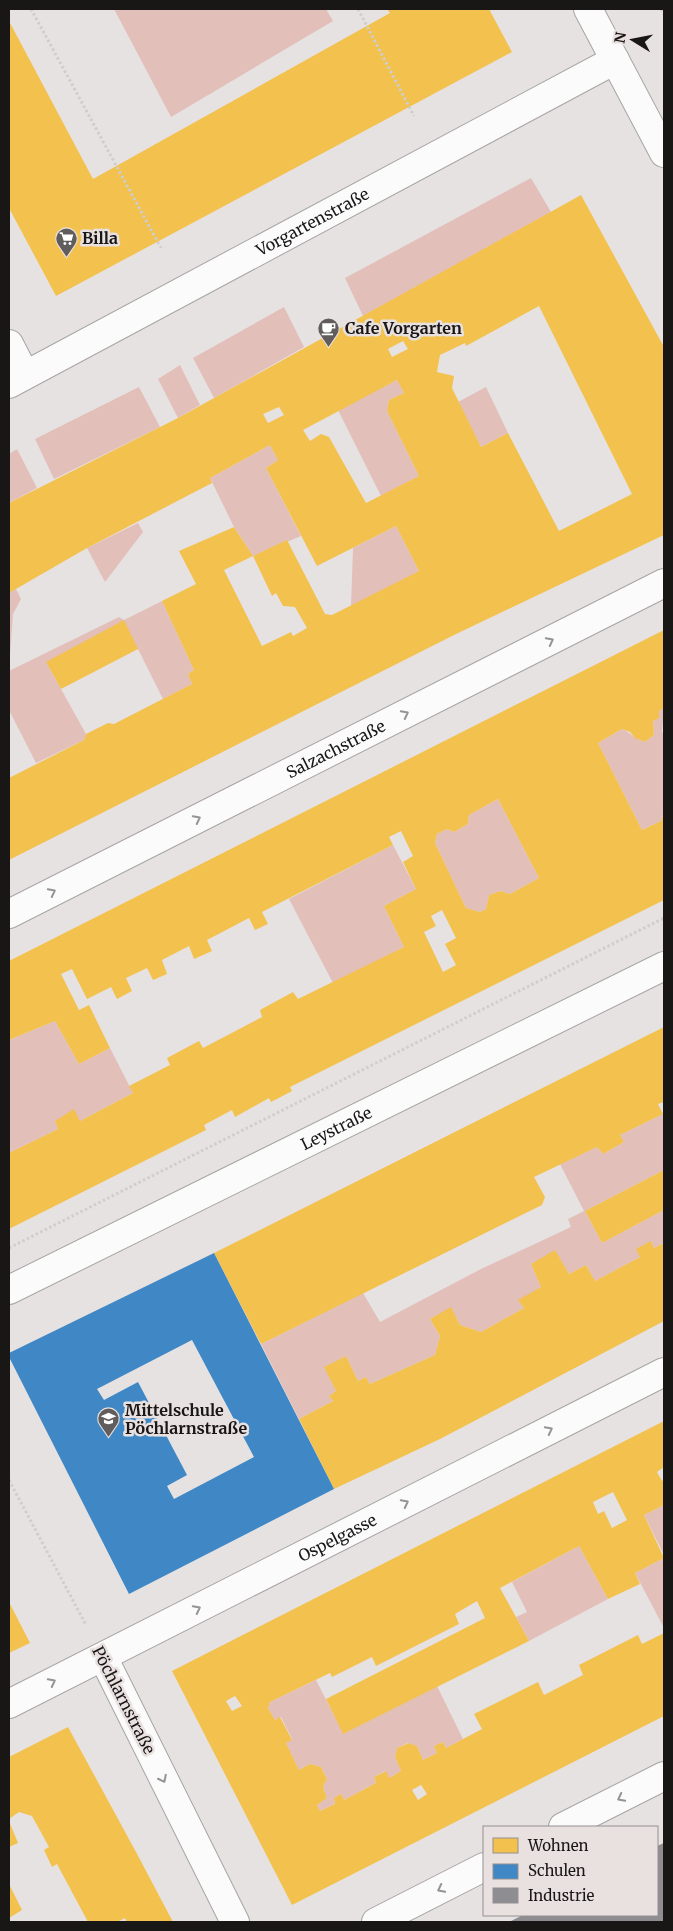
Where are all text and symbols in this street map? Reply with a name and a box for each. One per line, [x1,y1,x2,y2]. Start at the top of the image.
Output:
north arrow [608,15,658,65]
text: N [610,31,630,45]
street label: Vorgartenstraße [252,184,372,261]
supermarket icon: Billa [54,226,78,257]
place label: Billa [82,228,118,248]
cafe icon: Cafe Vorgarten [317,316,341,347]
place label: Cafe Vorgarten [345,318,462,338]
one-way arrow [545,637,554,647]
one-way arrow [400,710,409,720]
street label: Salzachstraße [283,716,389,782]
one-way arrow [192,815,201,825]
one-way arrow [47,888,56,898]
street label: Leystraße [297,1102,375,1154]
place label: Mittelschule Pöchlarnstraße [125,1400,247,1438]
school or university icon: Mittelschule Pöchlarnstraße [97,1407,121,1438]
one-way arrow [544,1426,553,1436]
one-way arrow [399,1500,408,1510]
street label: Ospelgasse [295,1509,380,1566]
one-way arrow [192,1605,201,1615]
street label: Pöchlarnstraße [88,1643,160,1757]
one-way arrow [47,1678,56,1688]
one-way arrow [157,1774,168,1783]
one-way arrow [617,1792,626,1802]
legend [483,1826,658,1916]
text: Wohnen [527,1836,588,1855]
text: Schulen [528,1861,586,1880]
one-way arrow [437,1883,446,1893]
text: Industrie [528,1886,595,1905]

